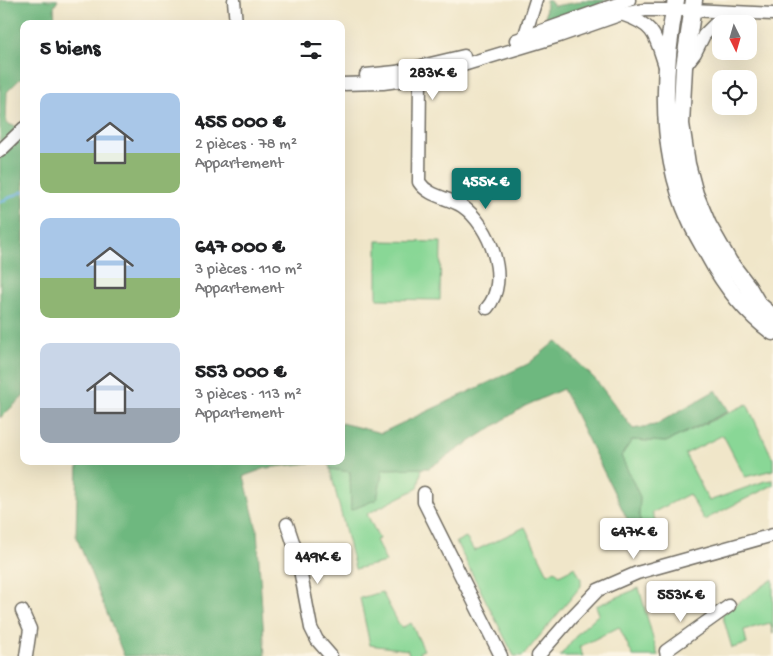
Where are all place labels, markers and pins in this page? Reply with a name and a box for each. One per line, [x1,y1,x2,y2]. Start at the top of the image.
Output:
pin: 283K € [392,58,474,101]
pin: 455K € [445,168,527,210]
pin: 647K € [593,518,675,560]
pin: 449K € [277,542,359,585]
pin: 553K € [640,580,722,623]

